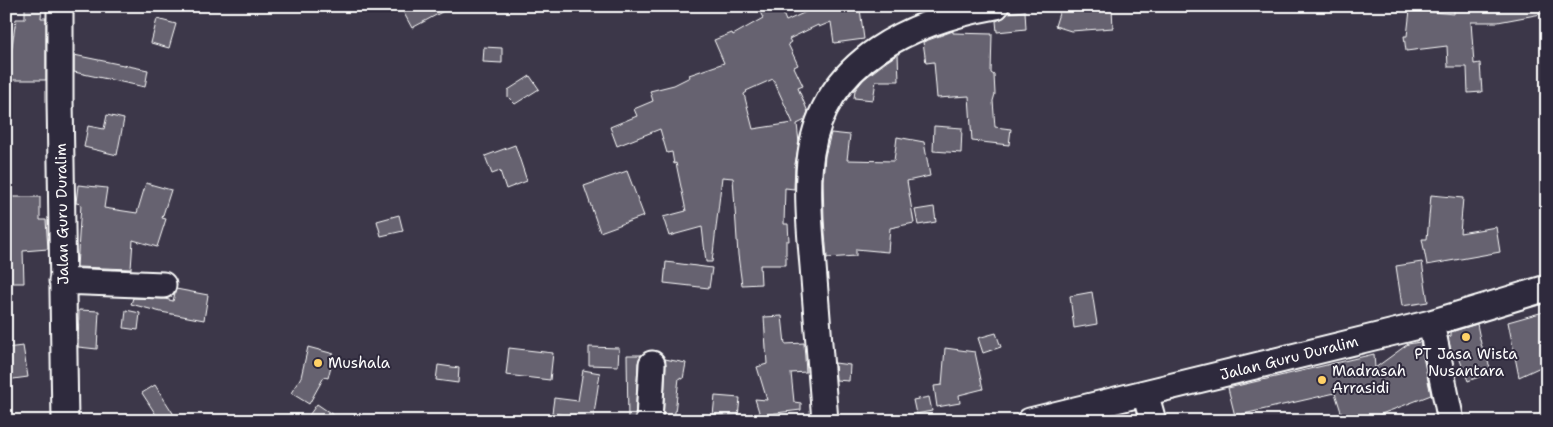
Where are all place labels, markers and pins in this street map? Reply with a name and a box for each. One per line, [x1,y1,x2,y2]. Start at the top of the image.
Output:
marker: PT Jasa Wista Nusantara [1460,331,1472,343]
place label: PT Jasa Wista Nusantara [1414,344,1518,381]
place label: Mushala [328,353,391,373]
marker: Mushala [312,357,324,369]
place label: Madrasah Arrasidi [1332,361,1406,398]
marker: Madrasah Arrasidi [1316,374,1328,386]

